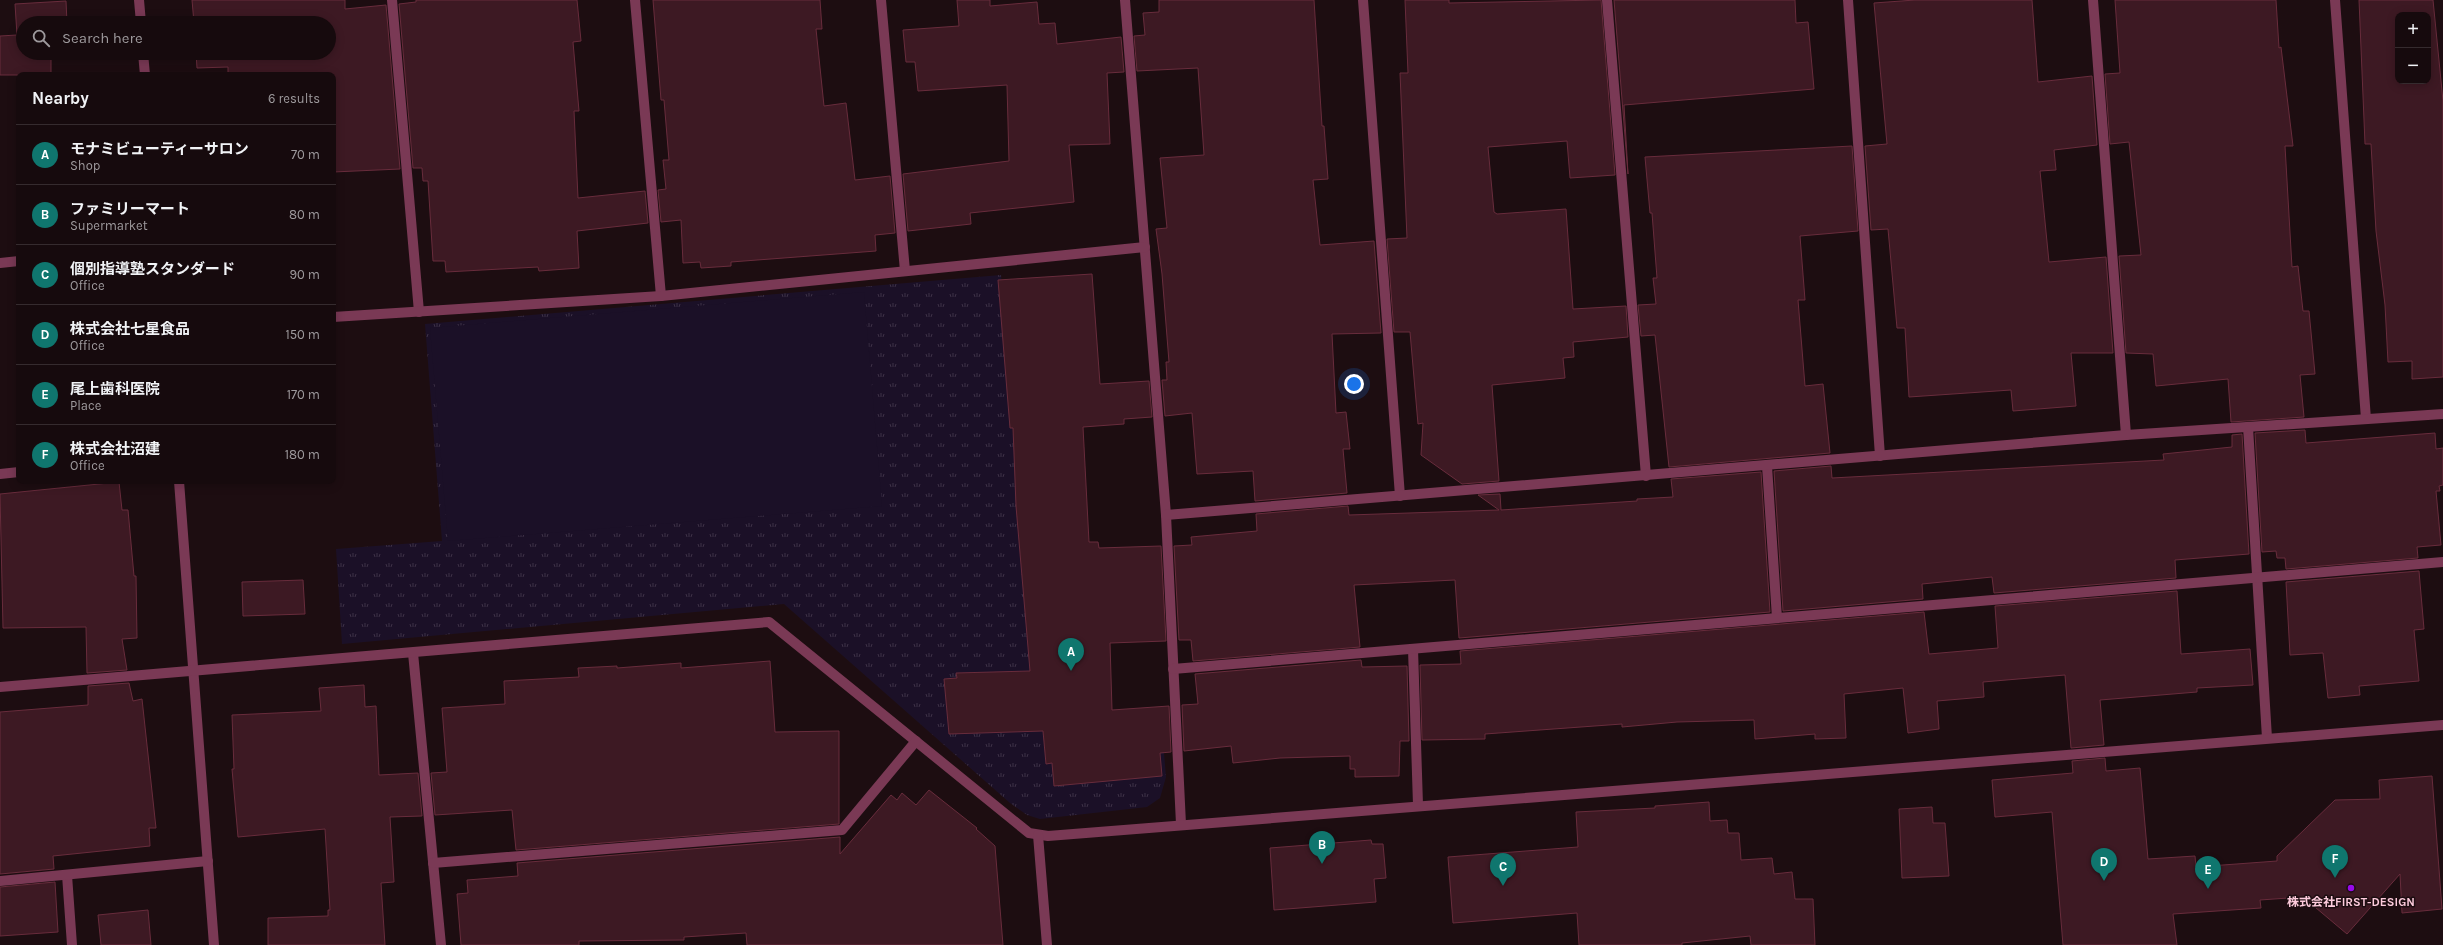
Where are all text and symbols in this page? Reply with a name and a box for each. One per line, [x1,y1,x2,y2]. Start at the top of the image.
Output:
map controls [2395,12,2431,84]
button: + [2395,12,2431,48]
search box [16,16,336,60]
icon: search [30,27,52,49]
text: Search here [62,29,143,47]
button: − [2395,48,2431,84]
text: Nearby [32,88,89,108]
text: 6 results [268,91,320,106]
text: モナミビューティーサロン [70,140,249,158]
text: A [41,147,49,162]
text: 70 m [291,147,320,162]
text: Shop [70,158,100,173]
text: ファミリーマート [70,200,190,218]
text: B [41,207,49,222]
text: 80 m [289,207,320,222]
text: Supermarket [70,218,148,233]
text: 個別指導塾スタンダード [70,260,235,278]
text: C [41,267,49,282]
text: 90 m [289,267,320,282]
text: Office [70,278,105,293]
text: 株式会社七星食品 [70,320,190,338]
text: D [41,327,49,342]
text: 150 m [285,327,320,342]
text: Office [70,338,105,353]
your location [1344,374,1364,394]
text: 尾上歯科医院 [70,380,160,398]
text: E [41,387,49,402]
text: 170 m [287,387,320,402]
text: Place [70,398,101,413]
text: 株式会社沼建 [70,440,160,458]
text: F [41,447,49,462]
text: 180 m [285,447,320,462]
text: Office [70,458,105,473]
pin: A [1058,638,1084,671]
pin: B [1309,831,1335,864]
pin: F [2322,845,2348,878]
pin: D [2091,848,2117,881]
pin: C [1490,853,1516,886]
pin: E [2195,856,2221,889]
marker: 株式会社FIRST-DESIGN [2346,883,2356,893]
place label: 株式会社FIRST-DESIGN [2287,895,2415,909]

